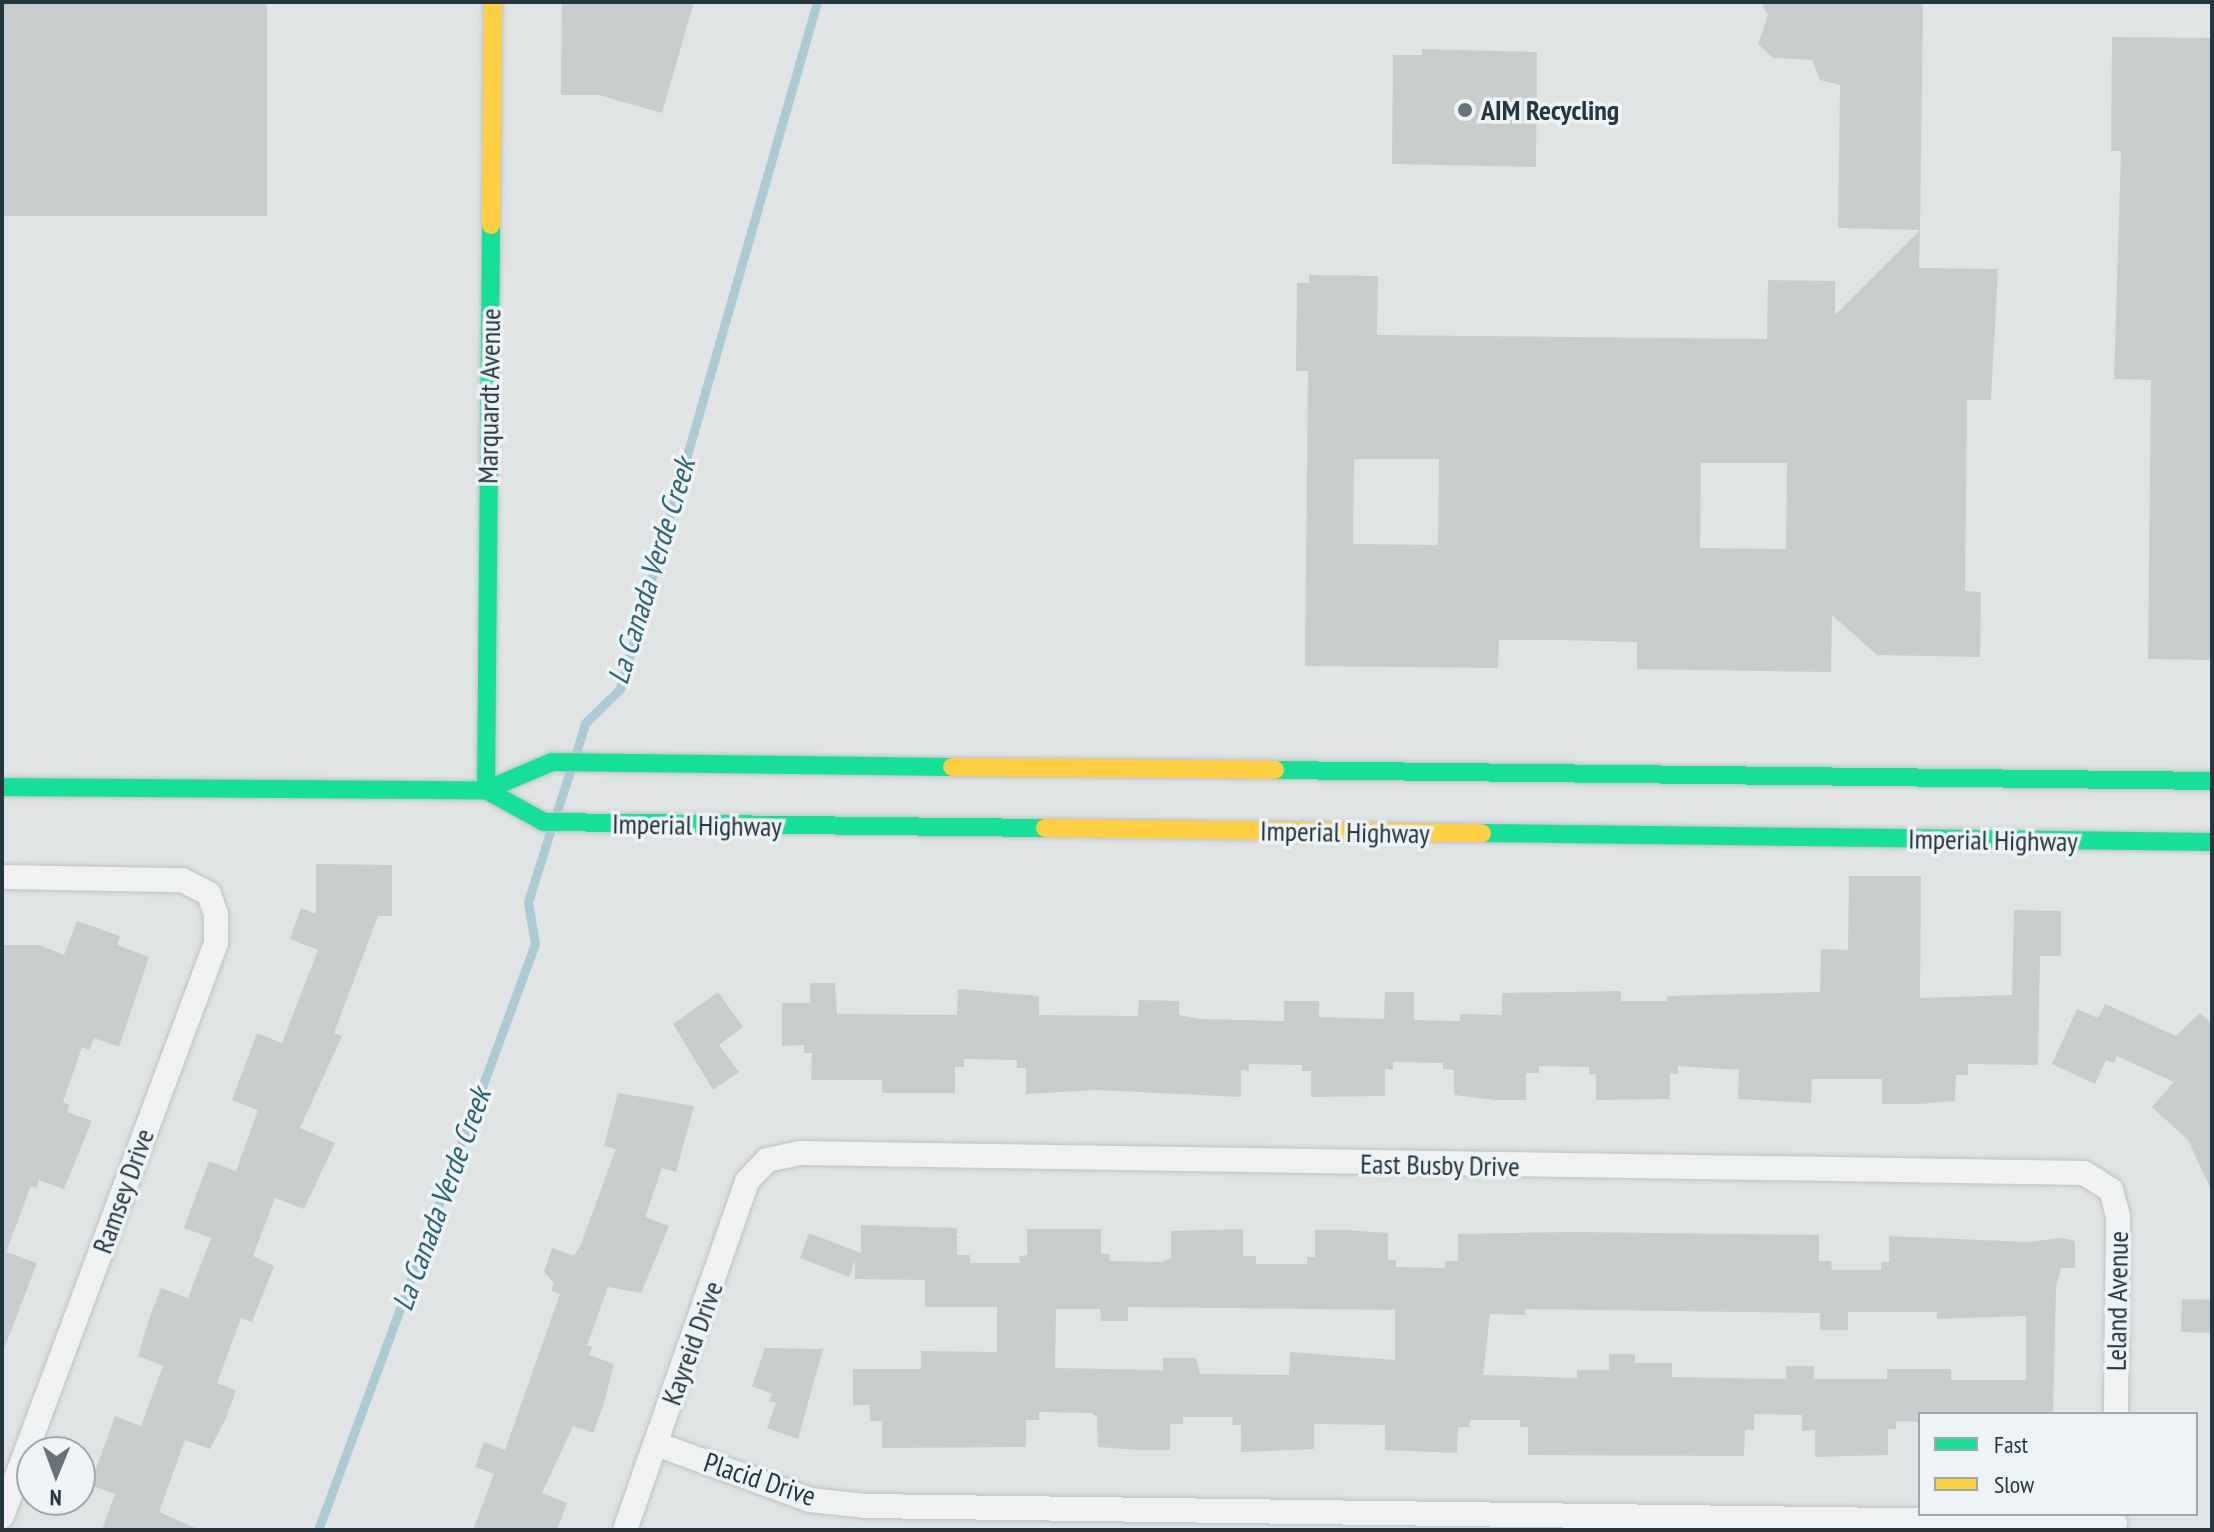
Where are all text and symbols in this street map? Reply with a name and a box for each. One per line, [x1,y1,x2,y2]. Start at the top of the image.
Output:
place label: AIM Recycling [1481,93,1619,127]
marker: AIM Recycling [1456,101,1474,119]
street label: Marquardt Avenue [471,308,507,484]
water label: La Canada Verde Creek [599,453,703,689]
street label: Imperial Highway [612,807,782,843]
street label: Imperial Highway [1260,814,1430,850]
street label: Imperial Highway [1908,822,2078,858]
water label: La Canada Verde Creek [384,1083,498,1315]
street label: Ramsey Drive [85,1124,161,1258]
street label: East Busby Drive [1360,1147,1520,1183]
street label: Leland Avenue [2099,1230,2135,1372]
street label: Kayreid Drive [654,1277,730,1409]
legend [1918,1412,2198,1516]
text: Fast [1994,1429,2028,1460]
north arrow [16,1436,96,1516]
street label: Placid Drive [700,1445,820,1513]
text: Slow [1994,1469,2034,1500]
text: N [49,1484,62,1512]

